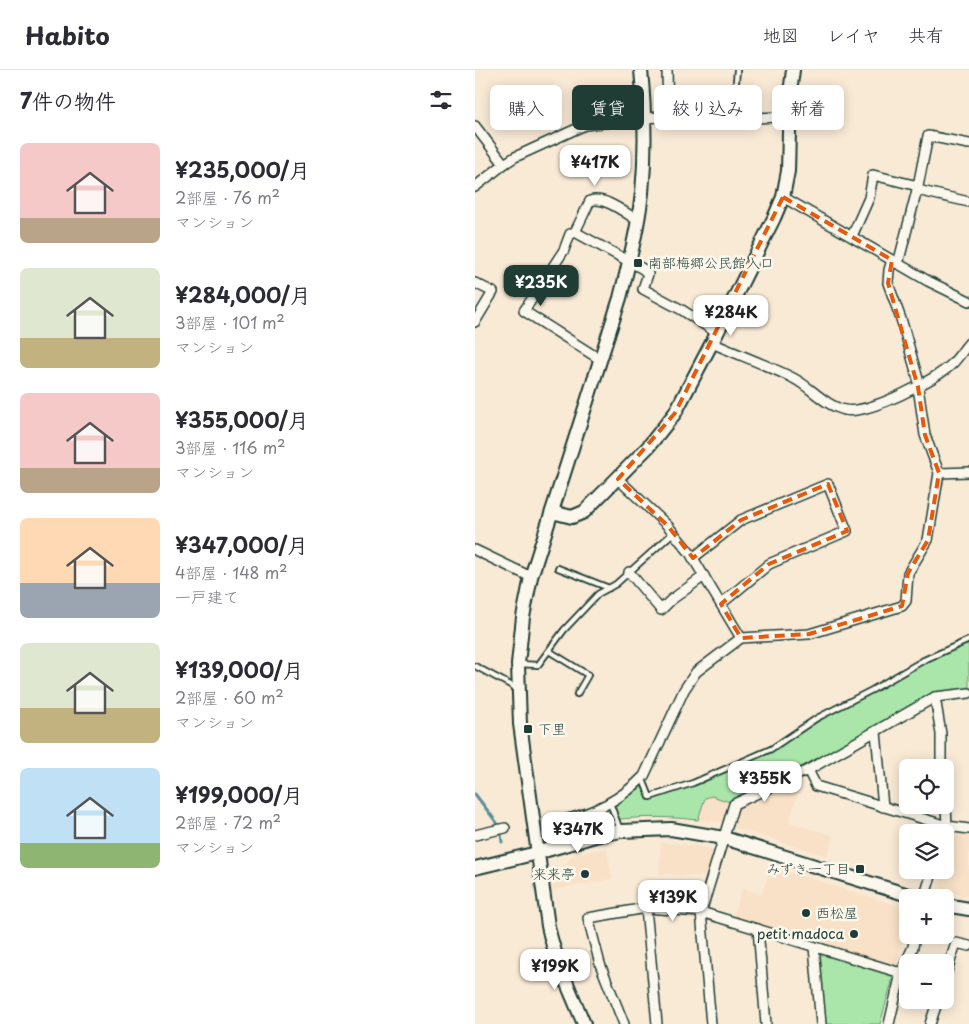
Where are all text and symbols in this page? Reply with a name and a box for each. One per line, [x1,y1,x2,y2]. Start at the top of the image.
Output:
text: Habito [25,17,110,53]
text: 地図 [763,21,799,48]
text: レイヤ [827,21,880,48]
text: 共有 [908,21,944,48]
text: 7件の物件 [20,84,116,116]
chip: 購入 [490,85,562,130]
chip: 賃貸 [572,85,644,130]
chip: 絞り込み [654,85,762,130]
chip: 新着 [772,85,844,130]
icon: filters [427,86,455,114]
pin: ¥417K [560,144,630,187]
text: ¥417K [571,149,619,173]
text: ¥235,000/月 [175,153,310,185]
icon: home [60,163,120,223]
text: 2部屋 · 76 m² [175,185,280,209]
text: マンション [175,209,254,233]
place label: 南部梅郷公民館入口 [648,252,774,273]
marker: 南部梅郷公民館入口 [632,257,644,269]
pin: ¥235K [506,264,576,307]
text: ¥235K [515,269,567,293]
text: ¥284,000/月 [175,278,311,310]
icon: home [60,288,120,348]
pin: ¥284K [696,294,766,337]
text: ¥284K [704,299,758,323]
text: 3部屋 · 101 m² [175,310,285,334]
text: マンション [175,334,254,358]
text: ¥355,000/月 [175,403,309,435]
icon: home [60,413,120,473]
text: 3部屋 · 116 m² [175,435,286,459]
text: マンション [175,459,254,483]
text: ¥347,000/月 [175,528,308,560]
icon: home [60,538,120,598]
text: 4部屋 · 148 m² [175,560,288,584]
text: 一戸建て [175,584,239,608]
text: ¥139,000/月 [175,653,304,685]
icon: home [60,663,120,723]
text: 2部屋 · 60 m² [175,685,284,709]
text: マンション [175,709,254,733]
place label: 下里 [538,718,566,739]
marker: 下里 [522,723,534,735]
map controls [899,759,954,1009]
button: locate [899,759,954,814]
pin: ¥355K [730,760,800,803]
text: ¥355K [739,765,791,789]
text: ¥199,000/月 [175,778,303,810]
icon: home [60,788,120,848]
text: 2部屋 · 72 m² [175,810,281,834]
pin: ¥347K [543,812,613,854]
text: ¥347K [553,816,604,840]
button: layers [899,824,954,879]
text: マンション [175,834,254,858]
place label: みずき一丁目 [767,858,850,879]
place label: 来来亭 [533,863,575,884]
marker: みずき一丁目 [854,863,866,875]
marker: 来来亭 [579,868,591,880]
pin: ¥139K [638,880,708,922]
text: ¥139K [649,884,697,908]
button: + [899,889,954,944]
place label: 西松屋 [816,902,858,923]
marker: 西松屋 [800,907,812,919]
place label: petit madoca [757,923,845,944]
marker: petit madoca [848,928,860,940]
pin: ¥199K [520,948,590,991]
text: ¥199K [531,953,579,977]
button: − [899,954,954,1009]

